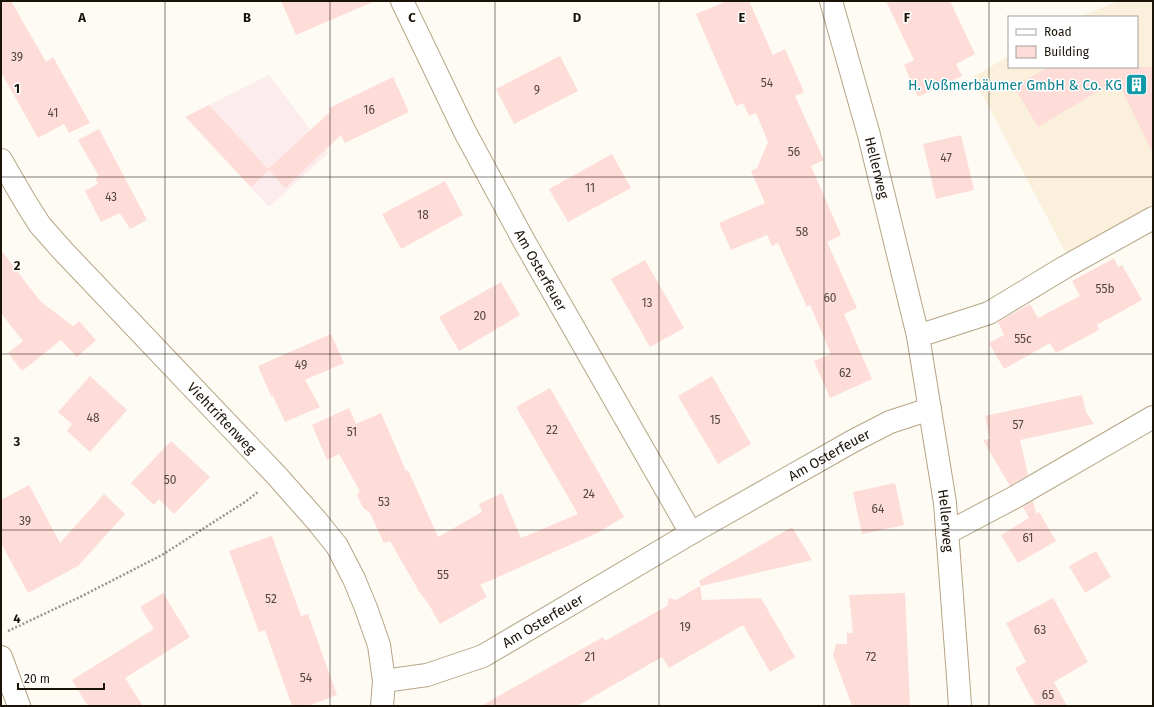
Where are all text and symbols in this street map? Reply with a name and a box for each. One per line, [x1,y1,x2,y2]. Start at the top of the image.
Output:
text: A [77,10,86,25]
text: B [243,10,251,25]
text: C [408,10,416,25]
text: D [573,10,582,25]
text: E [739,10,746,25]
text: F [904,10,911,25]
legend [1008,16,1138,68]
text: Road [1044,25,1072,39]
text: Building [1044,45,1090,59]
house number: 39 [11,50,23,64]
building icon: H. Voßmerbäumer GmbH & Co. KG [1124,72,1150,98]
house number: 54 [761,76,774,90]
place label: H. Voßmerbäumer GmbH & Co. KG [908,77,1122,94]
text: 1 [14,81,20,96]
house number: 9 [534,83,540,97]
house number: 16 [363,103,375,117]
house number: 41 [48,106,58,120]
street label: Hellerweg [861,135,892,201]
house number: 56 [788,145,800,159]
house number: 47 [940,151,952,165]
house number: 11 [585,181,595,195]
house number: 43 [105,190,117,204]
house number: 18 [417,208,429,222]
house number: 58 [796,225,809,239]
street label: Am Osterfeuer [510,227,571,315]
text: 2 [14,258,21,273]
house number: 55b [1095,282,1115,296]
house number: 60 [823,291,837,305]
house number: 13 [641,296,653,310]
house number: 20 [474,309,487,323]
house number: 55c [1014,332,1032,346]
house number: 49 [295,358,307,372]
house number: 62 [839,366,851,380]
street label: Viehtriftenweg [183,379,260,458]
house number: 48 [87,411,100,425]
house number: 15 [709,413,721,427]
house number: 57 [1012,418,1024,432]
house number: 22 [546,423,558,437]
house number: 51 [347,425,357,439]
street label: Am Osterfeuer [785,425,874,485]
text: 3 [13,434,21,449]
house number: 50 [164,473,177,487]
house number: 24 [583,487,596,501]
street label: Hellerweg [934,488,957,554]
house number: 53 [378,495,390,509]
house number: 64 [872,502,885,516]
house number: 39 [19,514,31,528]
house number: 61 [1022,531,1034,545]
house number: 55 [437,568,449,582]
street label: Am Osterfeuer [499,590,587,652]
house number: 52 [265,592,277,606]
text: 4 [13,611,21,626]
house number: 19 [679,620,691,634]
house number: 63 [1034,623,1046,637]
house number: 21 [585,650,595,664]
house number: 72 [865,650,877,664]
scale bar [18,665,104,691]
house number: 54 [300,671,313,685]
text: 20 m [24,672,50,686]
house number: 65 [1042,688,1054,702]

